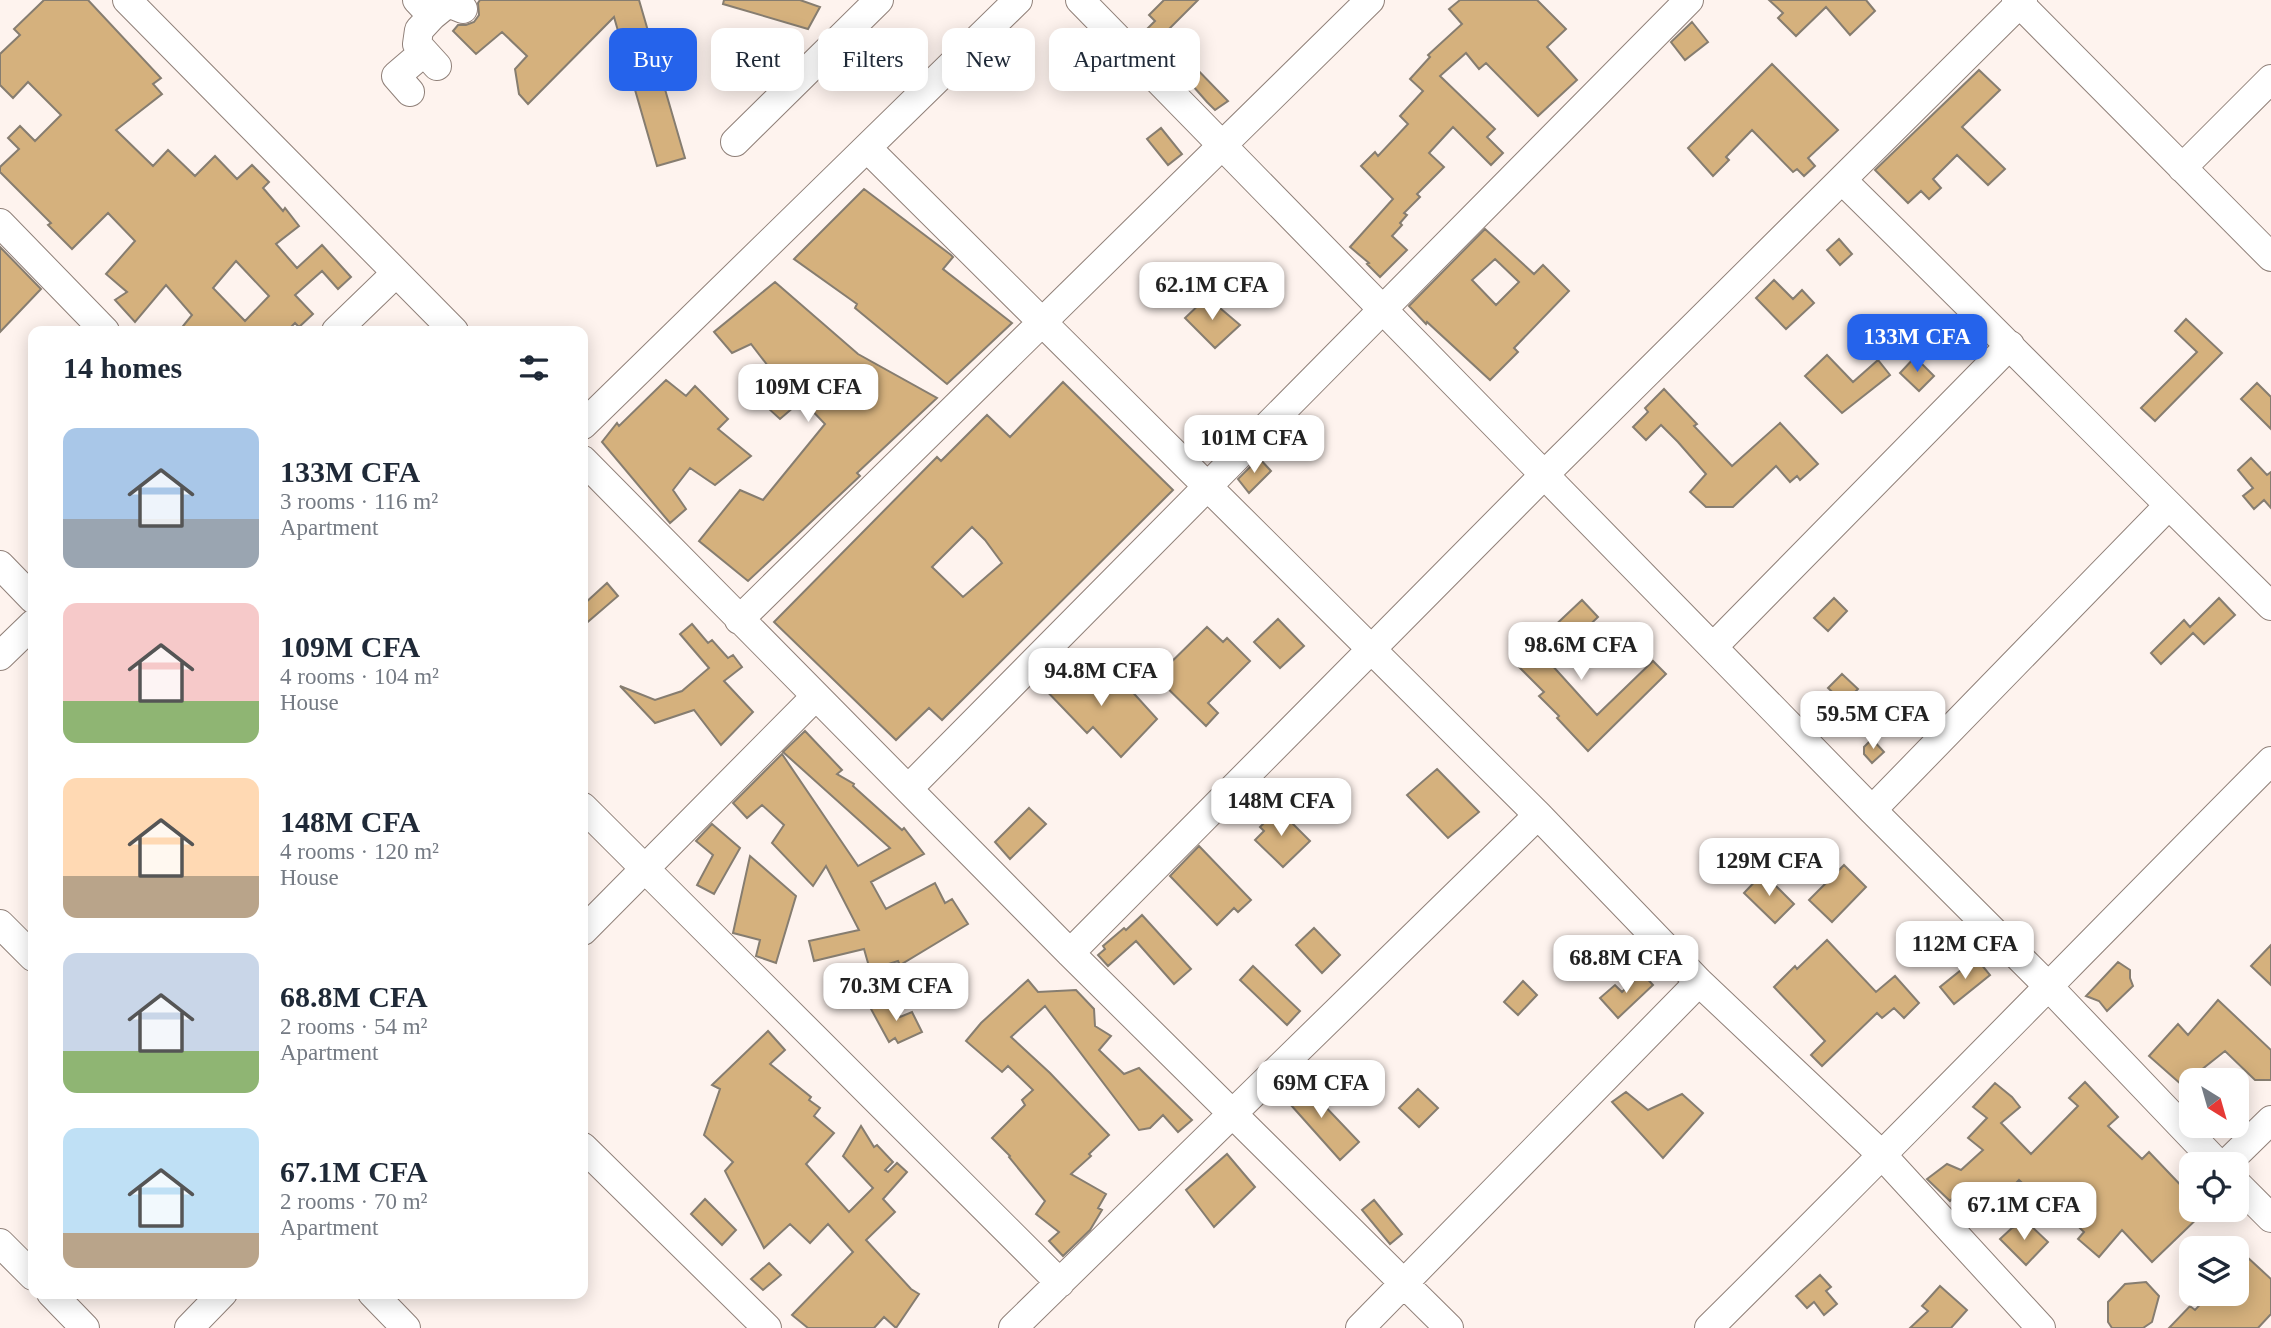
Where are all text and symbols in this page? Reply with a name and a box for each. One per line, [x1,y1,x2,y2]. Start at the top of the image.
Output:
chip: Buy [609,28,697,91]
chip: Rent [711,28,804,91]
chip: Filters [818,28,928,91]
chip: New [942,28,1035,91]
chip: Apartment [1049,28,1200,91]
pin: 62.1M CFA [1132,262,1292,322]
text: 62.1M CFA [1155,272,1269,297]
pin: 133M CFA [1845,314,1989,374]
text: 133M CFA [1863,324,1971,349]
icon: filters [515,349,553,387]
text: 14 homes [63,351,182,384]
pin: 109M CFA [736,364,880,424]
text: 109M CFA [754,374,862,399]
pin: 101M CFA [1182,416,1326,475]
text: 101M CFA [1200,425,1308,450]
text: 133M CFA [280,455,420,488]
icon: home [119,456,203,540]
text: 3 rooms · 116 m² [280,489,438,514]
text: Apartment [280,515,378,540]
pin: 98.6M CFA [1501,622,1661,682]
text: 109M CFA [280,630,420,663]
icon: home [119,631,203,715]
text: 98.6M CFA [1524,632,1638,657]
pin: 94.8M CFA [1021,648,1181,708]
text: 94.8M CFA [1044,658,1158,683]
text: 4 rooms · 104 m² [280,664,439,689]
text: House [280,690,339,715]
pin: 59.5M CFA [1793,692,1953,751]
text: 59.5M CFA [1816,701,1930,726]
pin: 148M CFA [1209,778,1353,838]
text: 148M CFA [1227,788,1335,813]
text: 148M CFA [280,805,420,838]
icon: home [119,806,203,890]
pin: 129M CFA [1697,838,1841,898]
text: 4 rooms · 120 m² [280,839,439,864]
text: 129M CFA [1715,848,1823,873]
text: House [280,865,339,890]
pin: 112M CFA [1893,922,2037,981]
text: 112M CFA [1912,931,2018,956]
pin: 68.8M CFA [1546,936,1706,995]
text: 68.8M CFA [1569,945,1683,970]
pin: 70.3M CFA [816,964,976,1023]
text: 70.3M CFA [839,973,953,998]
text: 68.8M CFA [280,980,428,1013]
icon: home [119,981,203,1065]
text: 2 rooms · 54 m² [280,1014,427,1039]
text: Apartment [280,1040,378,1065]
pin: 69M CFA [1256,1060,1386,1120]
north arrow [2179,1068,2249,1138]
map controls [2179,1068,2249,1306]
text: 69M CFA [1273,1070,1369,1095]
button: locate [2179,1152,2249,1222]
text: 67.1M CFA [280,1155,428,1188]
icon: home [119,1156,203,1240]
pin: 67.1M CFA [1944,1182,2104,1242]
text: 2 rooms · 70 m² [280,1189,427,1214]
text: 67.1M CFA [1967,1192,2081,1217]
text: Apartment [280,1215,378,1240]
button: layers [2179,1236,2249,1306]

